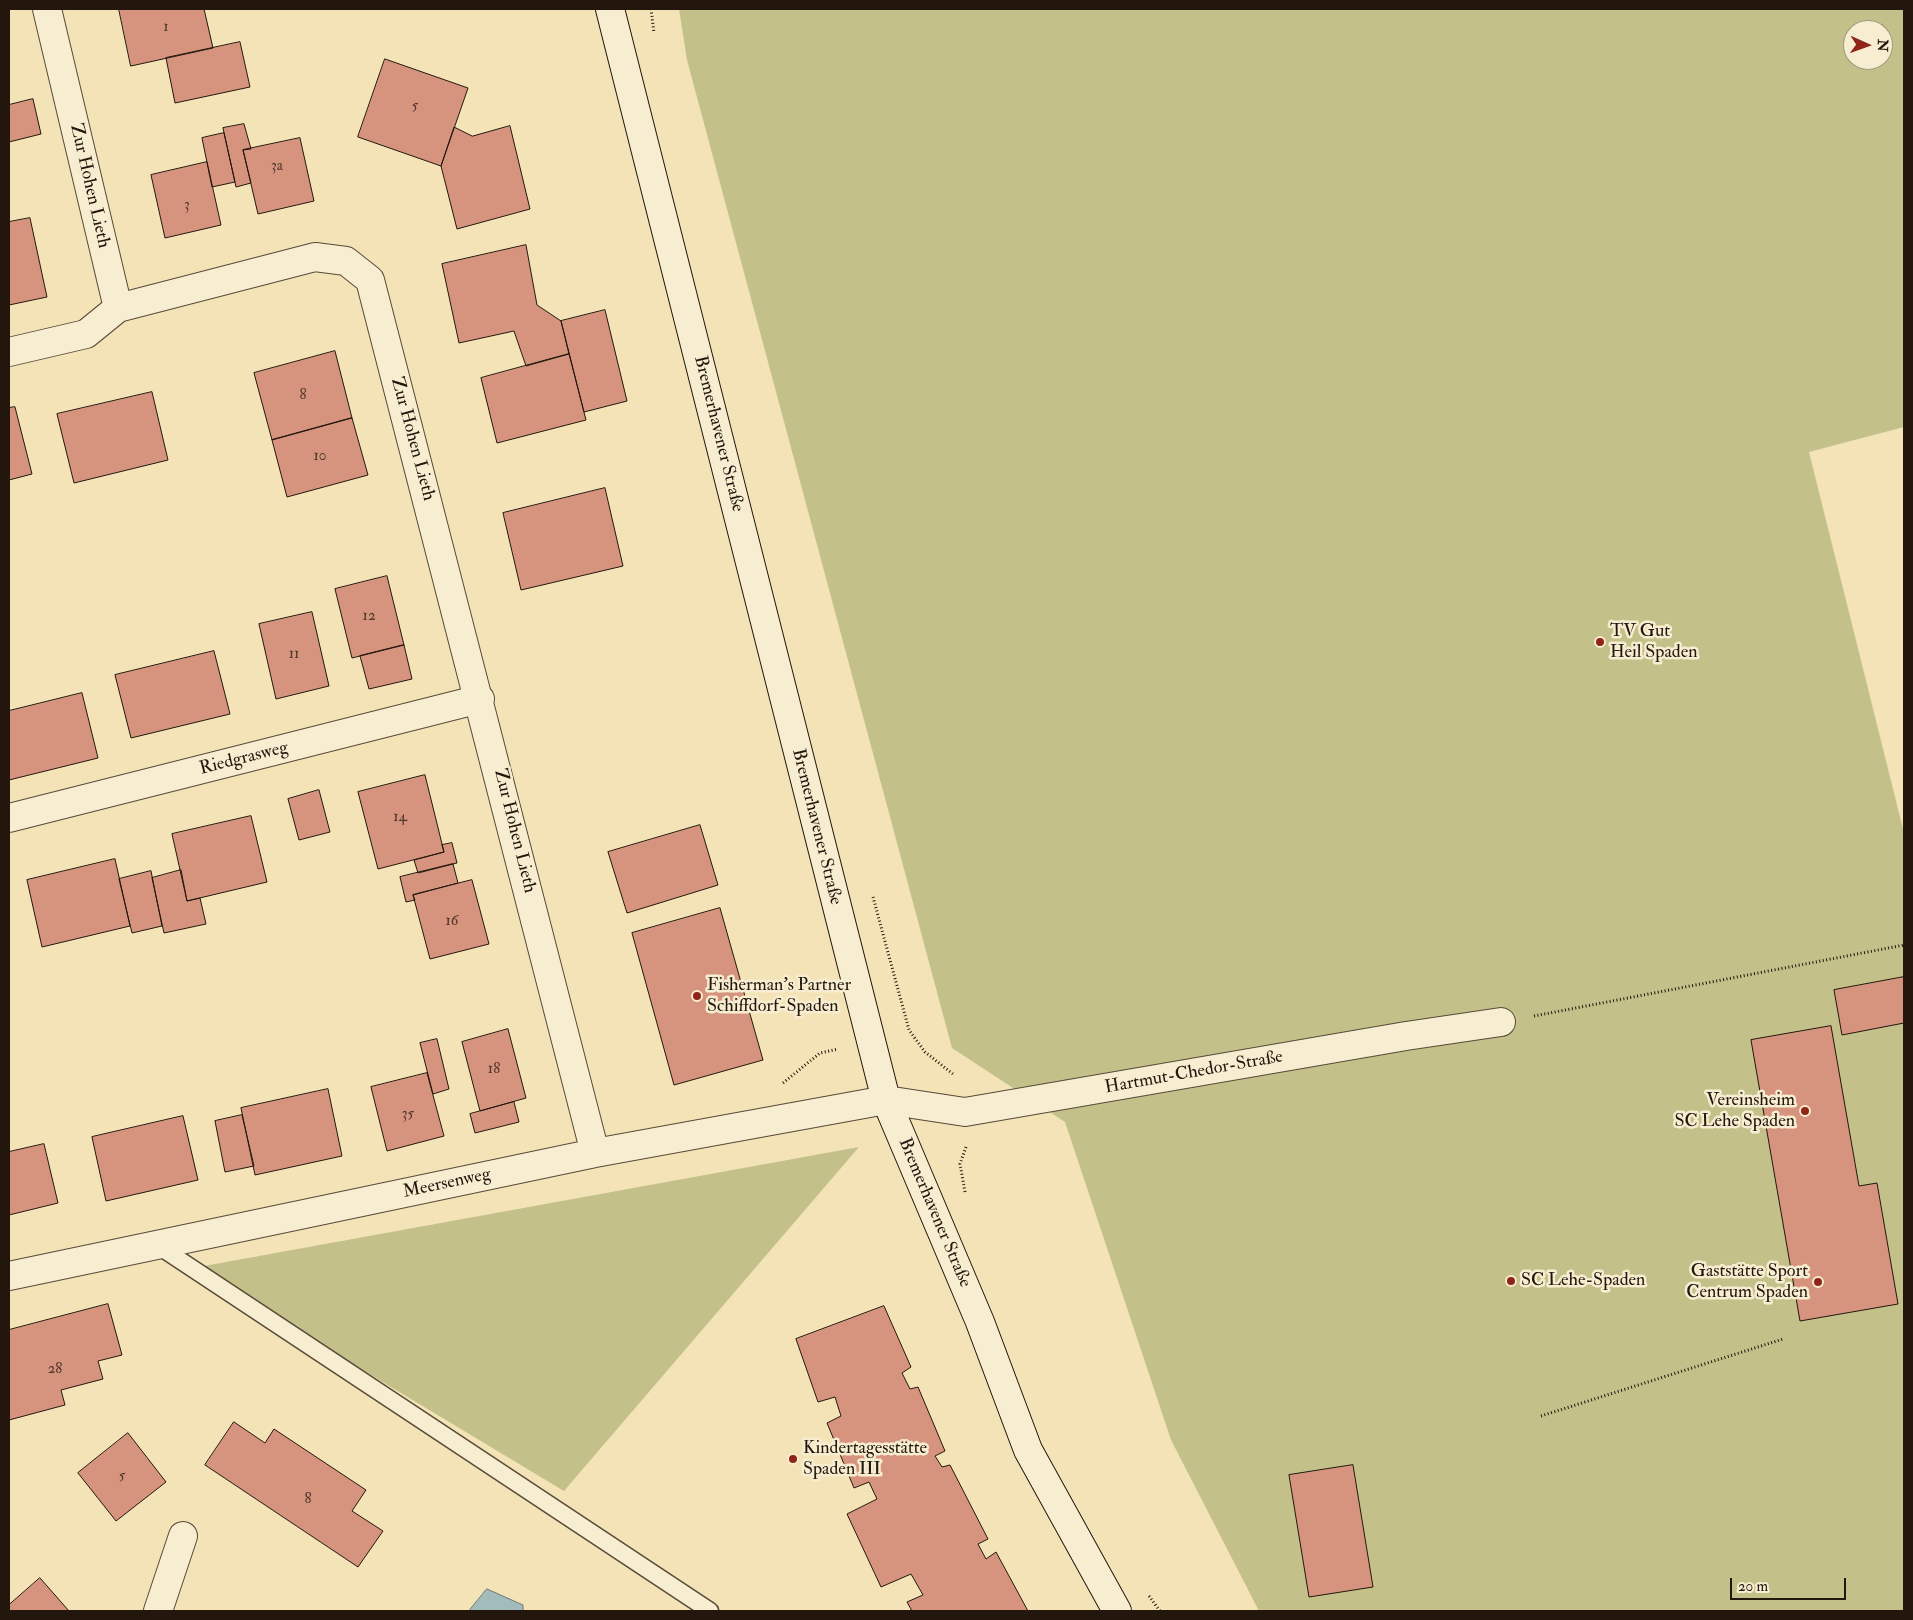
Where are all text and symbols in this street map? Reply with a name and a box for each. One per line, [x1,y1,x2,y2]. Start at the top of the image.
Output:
house number: 1 [163,19,169,37]
north arrow [1843,20,1893,70]
text: N [1874,39,1891,52]
house number: 5 [412,98,418,116]
street label: Zur Hohen Lieth [64,122,114,250]
house number: 3a [271,158,283,176]
house number: 3 [184,197,190,215]
street label: Bremerhavener Straße [688,354,748,514]
street label: Zur Hohen Lieth [385,375,439,503]
house number: 8 [299,387,307,405]
house number: 10 [314,448,326,466]
house number: 12 [363,608,375,626]
place label: TV Gut Heil Spaden [1610,621,1697,664]
marker: TV Gut Heil Spaden [1594,636,1606,648]
house number: 11 [289,646,299,664]
street label: Riedgrasweg [197,738,291,780]
street label: Bremerhavener Straße [786,747,846,907]
street label: Zur Hohen Lieth [488,767,540,895]
house number: 14 [393,809,407,827]
house number: 16 [446,913,458,931]
place label: Fisherman's Partner Schiffdorf-Spaden [707,975,851,1018]
marker: Fisherman's Partner Schiffdorf-Spaden [691,990,703,1002]
street label: Hartmut-Chedor-Straße [1103,1047,1285,1099]
house number: 18 [488,1061,500,1079]
place label: Vereinsheim SC Lehe Spaden [1675,1090,1795,1132]
marker: Vereinsheim SC Lehe Spaden [1799,1105,1811,1117]
house number: 35 [402,1106,414,1124]
street label: Bremerhavener Straße [893,1135,975,1291]
street label: Meersenweg [401,1164,493,1204]
place label: Gaststätte Sport Centrum Spaden [1686,1261,1808,1304]
place label: SC Lehe-Spaden [1521,1270,1645,1292]
marker: SC Lehe-Spaden [1505,1275,1517,1287]
marker: Gaststätte Sport Centrum Spaden [1812,1276,1824,1288]
house number: 28 [48,1361,62,1379]
place label: Kindertagesstätte Spaden III [803,1438,927,1480]
marker: Kindertagesstätte Spaden III [787,1453,799,1465]
house number: 5 [119,1468,125,1486]
house number: 8 [304,1491,312,1509]
scale bar [1733,1568,1849,1600]
text: 20 m [1738,1577,1768,1596]

